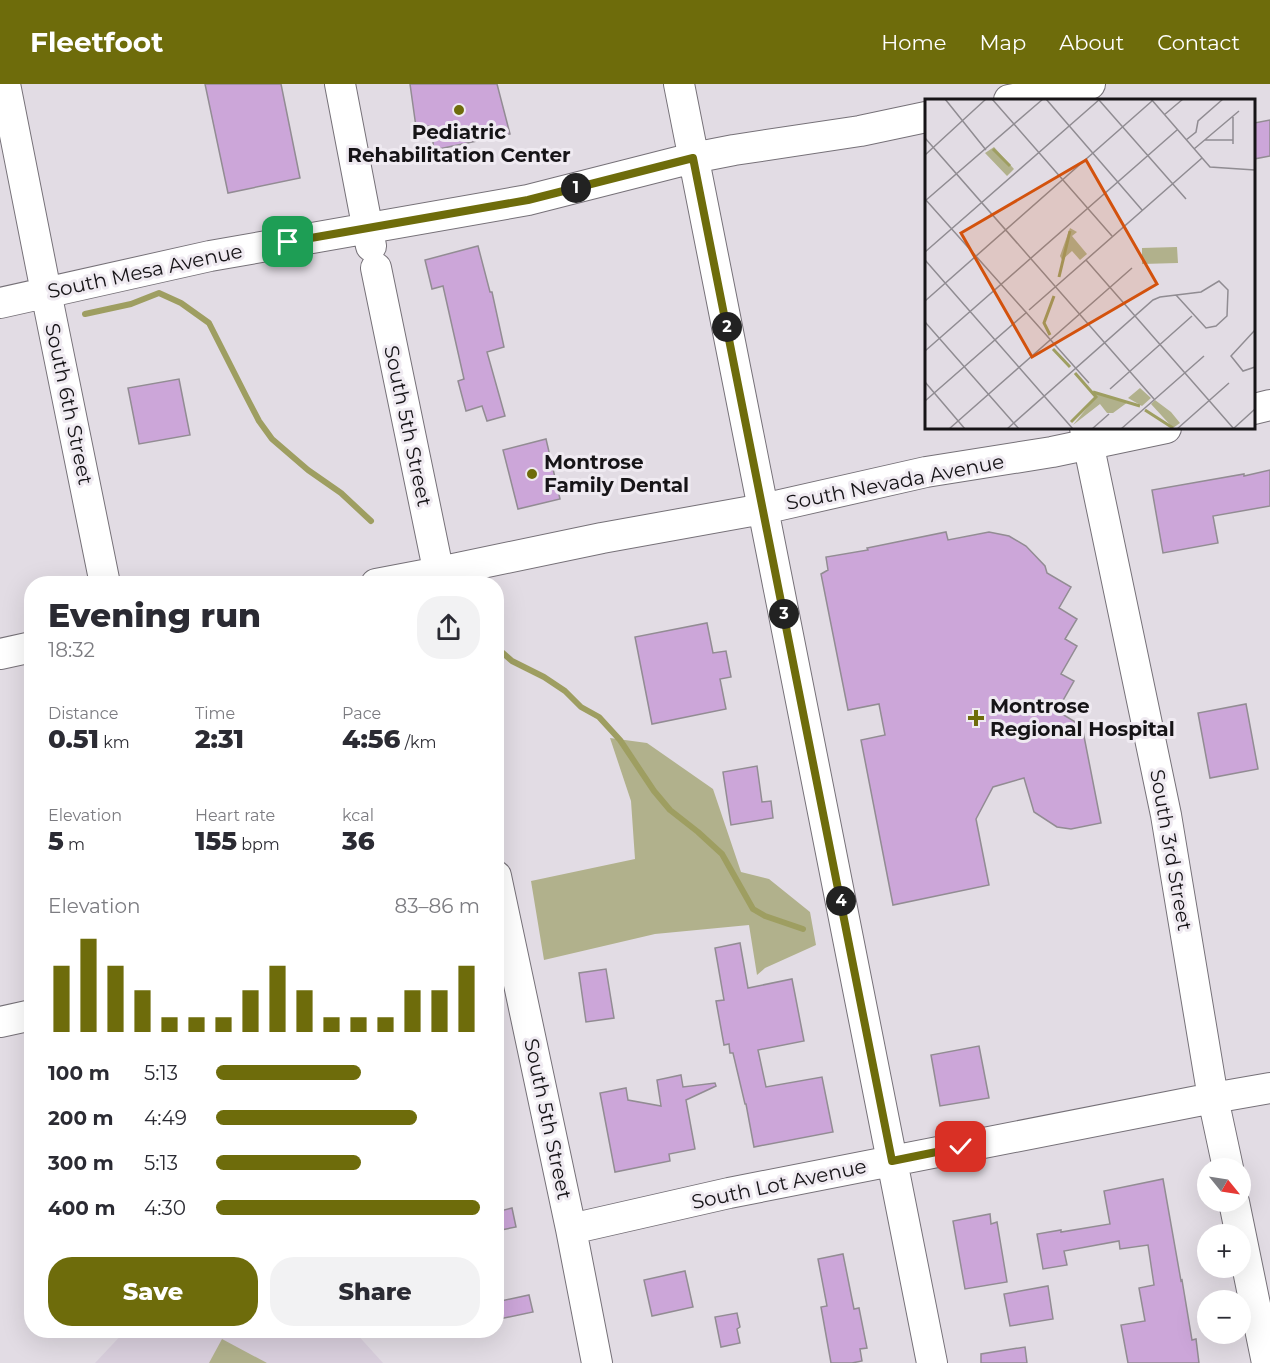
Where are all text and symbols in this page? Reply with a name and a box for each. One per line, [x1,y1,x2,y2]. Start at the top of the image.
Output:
text: Fleetfoot [30,25,163,59]
text: Home [881,30,946,55]
text: Map [979,30,1026,55]
text: About [1059,30,1124,55]
text: Contact [1157,30,1240,55]
inset map [925,99,1255,429]
marker: Pediatric Rehabilitation Center [452,103,466,117]
place label: Pediatric Rehabilitation Center [347,120,571,167]
pin: 1 [561,173,591,203]
text: 1 [573,178,579,197]
pin [262,216,313,267]
icon: arrive [271,225,304,258]
street label: South Mesa Avenue [45,239,245,303]
pin: 2 [712,312,742,342]
text: 2 [722,317,732,336]
street label: South 6th Street [40,321,98,487]
street label: South 5th Street [379,343,437,509]
street label: South Nevada Avenue [784,449,1006,515]
place label: Montrose Family Dental [544,450,689,497]
marker: Montrose Family Dental [525,467,539,481]
text: Evening run [48,595,261,635]
button: share [417,596,480,659]
pin: 3 [769,599,799,629]
text: 3 [779,604,789,623]
text: 18:32 [48,638,95,662]
place label: Montrose Regional Hospital [990,694,1175,741]
text: Distance [48,704,118,723]
text: Time [195,704,235,723]
text: Pace [342,704,381,723]
marker: Montrose Regional Hospital [967,709,985,727]
text: 0.51 [48,723,99,755]
text: 2:31 [195,723,244,755]
text: 4:56 [342,723,400,755]
text: km [99,733,130,752]
text: /km [400,733,437,752]
street label: South 3rd Street [1145,767,1197,933]
text: Elevation [48,806,122,825]
text: Heart rate [195,806,275,825]
text: kcal [342,806,374,825]
text: 5 [48,825,64,857]
text: 155 [195,825,237,857]
text: 36 [342,825,375,857]
text: m [64,835,85,854]
text: bpm [237,835,280,854]
pin: 4 [826,886,856,916]
text: 4 [835,891,847,910]
text: Elevation [48,894,140,918]
text: 83–86 m [395,894,480,918]
street label: South 5th Street [519,1036,577,1202]
text: 100 m [48,1061,110,1085]
text: 5:13 [144,1061,178,1085]
text: 200 m [48,1106,114,1130]
text: 4:49 [144,1106,187,1130]
pin [935,1121,986,1172]
icon: check [944,1130,977,1163]
text: 300 m [48,1151,114,1175]
text: 5:13 [144,1151,178,1175]
street label: South Lot Avenue [689,1154,869,1214]
north arrow [1197,1158,1251,1212]
map controls [1197,1158,1251,1344]
text: 400 m [48,1196,116,1220]
text: 4:30 [144,1196,186,1220]
button: + [1197,1224,1251,1278]
button: Save [48,1257,258,1326]
button: Share [270,1257,480,1326]
button: − [1197,1290,1251,1344]

